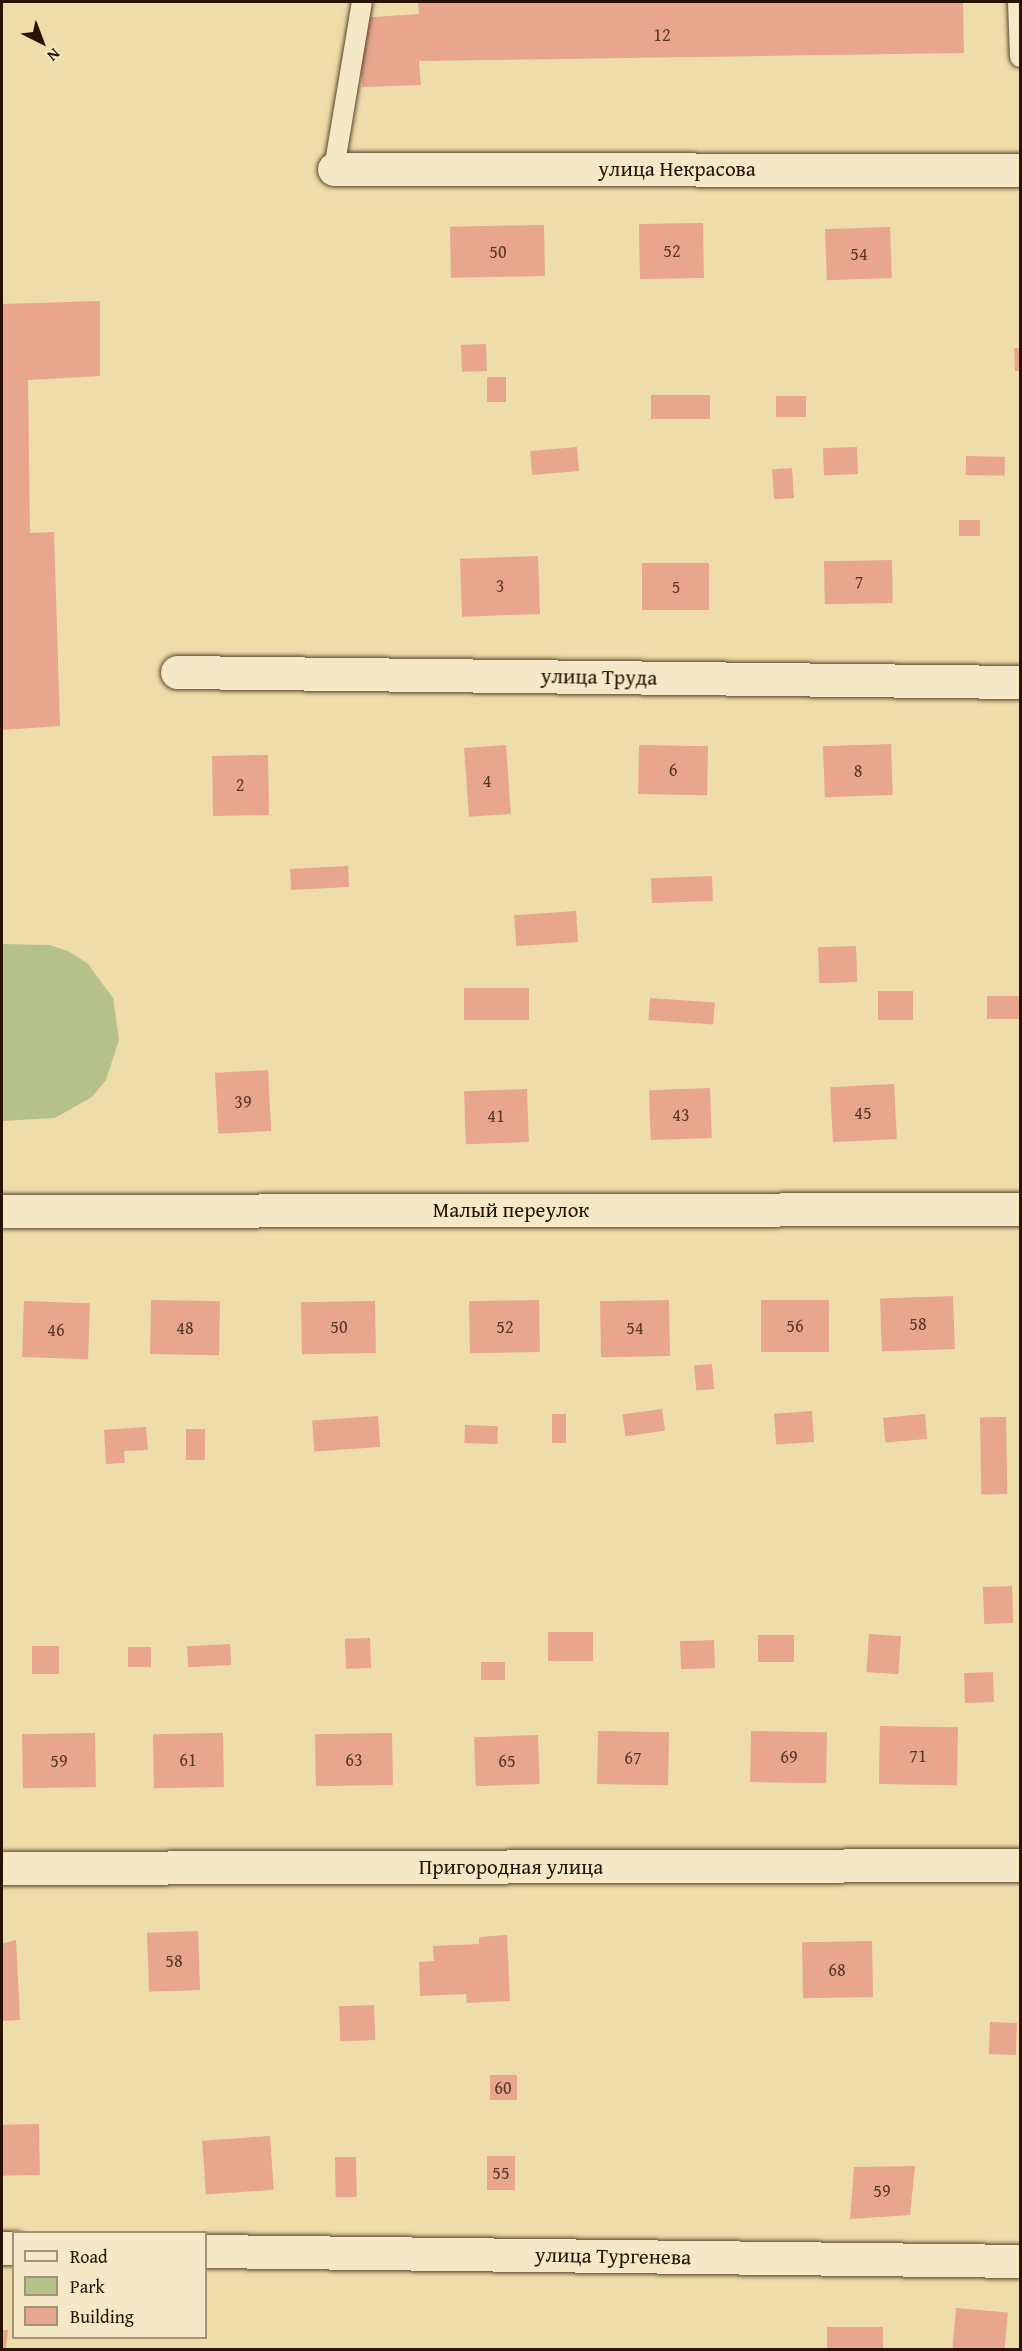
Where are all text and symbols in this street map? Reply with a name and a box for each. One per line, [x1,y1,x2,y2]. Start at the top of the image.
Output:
north arrow [12,12,72,72]
house number: 12 [653,24,671,46]
text: N [42,43,66,68]
street label: улица Некрасова [598,156,756,182]
house number: 52 [663,240,681,262]
house number: 50 [489,241,507,263]
house number: 54 [850,243,868,265]
house number: 7 [855,571,863,593]
house number: 3 [496,575,504,597]
house number: 5 [672,576,680,598]
street label: улица Труда [541,663,657,691]
house number: 6 [669,759,677,781]
house number: 8 [854,760,862,782]
house number: 4 [483,770,491,792]
house number: 2 [236,774,244,796]
house number: 39 [234,1091,252,1113]
house number: 45 [854,1102,872,1124]
house number: 43 [672,1104,690,1126]
house number: 41 [487,1105,505,1127]
street label: Малый переулок [433,1197,589,1223]
house number: 58 [909,1313,927,1335]
house number: 56 [786,1315,804,1337]
house number: 50 [330,1316,348,1338]
house number: 52 [496,1316,514,1338]
house number: 48 [176,1317,194,1339]
house number: 54 [626,1317,644,1339]
house number: 46 [47,1319,65,1341]
house number: 71 [909,1745,927,1767]
house number: 69 [780,1746,798,1768]
house number: 67 [624,1747,642,1769]
house number: 61 [179,1749,197,1771]
house number: 63 [345,1749,363,1771]
house number: 59 [50,1750,68,1772]
house number: 65 [498,1750,516,1772]
street label: Пригородная улица [419,1854,603,1880]
house number: 58 [165,1950,183,1972]
house number: 68 [828,1959,846,1981]
house number: 60 [494,2077,512,2099]
house number: 55 [492,2162,510,2184]
house number: 59 [873,2180,891,2202]
legend [12,2231,207,2339]
street label: улица Тургенева [535,2242,691,2270]
text: Road [70,2243,108,2270]
text: Park [70,2273,105,2300]
text: Building [70,2303,134,2330]

